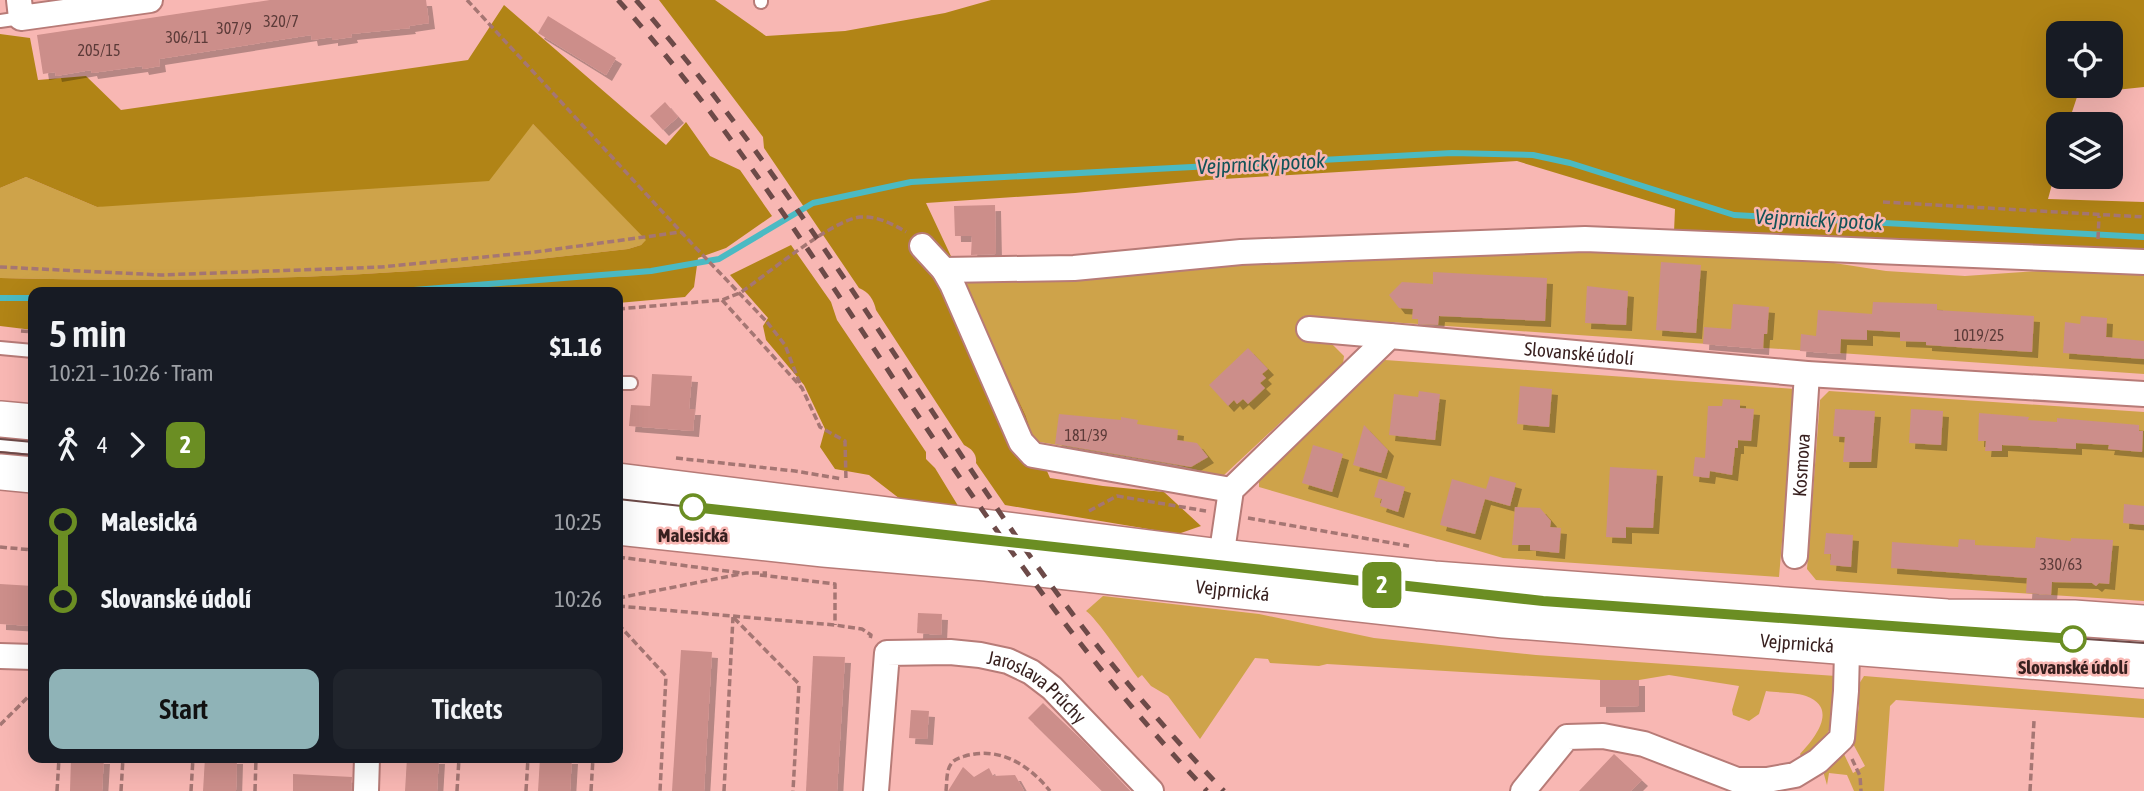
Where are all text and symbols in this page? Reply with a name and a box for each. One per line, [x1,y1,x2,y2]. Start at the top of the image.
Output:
house number: 320/7 [263,12,299,30]
house number: 307/9 [216,19,252,37]
map controls [2046,21,2123,189]
button: locate [2046,21,2123,98]
house number: 306/11 [165,28,209,46]
house number: 205/15 [77,41,121,59]
button: layers [2046,112,2123,189]
water label: Vejprnický potok [1196,148,1327,178]
water label: Vejprnický potok [1754,204,1885,234]
text: 5 min [49,312,127,355]
house number: 1019/25 [1954,326,2004,344]
text: $1.16 [550,332,602,362]
street label: Slovanské údolí [1523,337,1635,369]
text: 10:21 – 10:26 · Tram [49,360,214,386]
icon: walk [49,426,87,464]
icon: forward [118,426,156,464]
house number: 181/39 [1064,426,1108,444]
text: 2 [180,431,191,458]
text: 4 [97,432,108,458]
street label: Kosmova [1788,433,1814,498]
marker: Malesická [680,494,706,520]
text: Malesická [101,507,197,537]
text: 10:25 [554,509,602,535]
place label: Malesická [658,524,728,546]
house number: 330/63 [2039,555,2083,573]
line badge: 2 [1359,562,1405,608]
text: 2 [1376,571,1388,598]
street label: Vejprnická [1195,575,1271,605]
text: Slovanské údolí [101,584,251,614]
text: 10:26 [554,586,602,612]
marker: Slovanské údolí [2060,626,2086,652]
street label: Vejprnická [1759,629,1835,657]
street label: Jaroslava Průchy [985,646,1091,728]
place label: Slovanské údolí [2018,656,2128,678]
button: Start [49,669,319,749]
button: Tickets [333,669,602,749]

